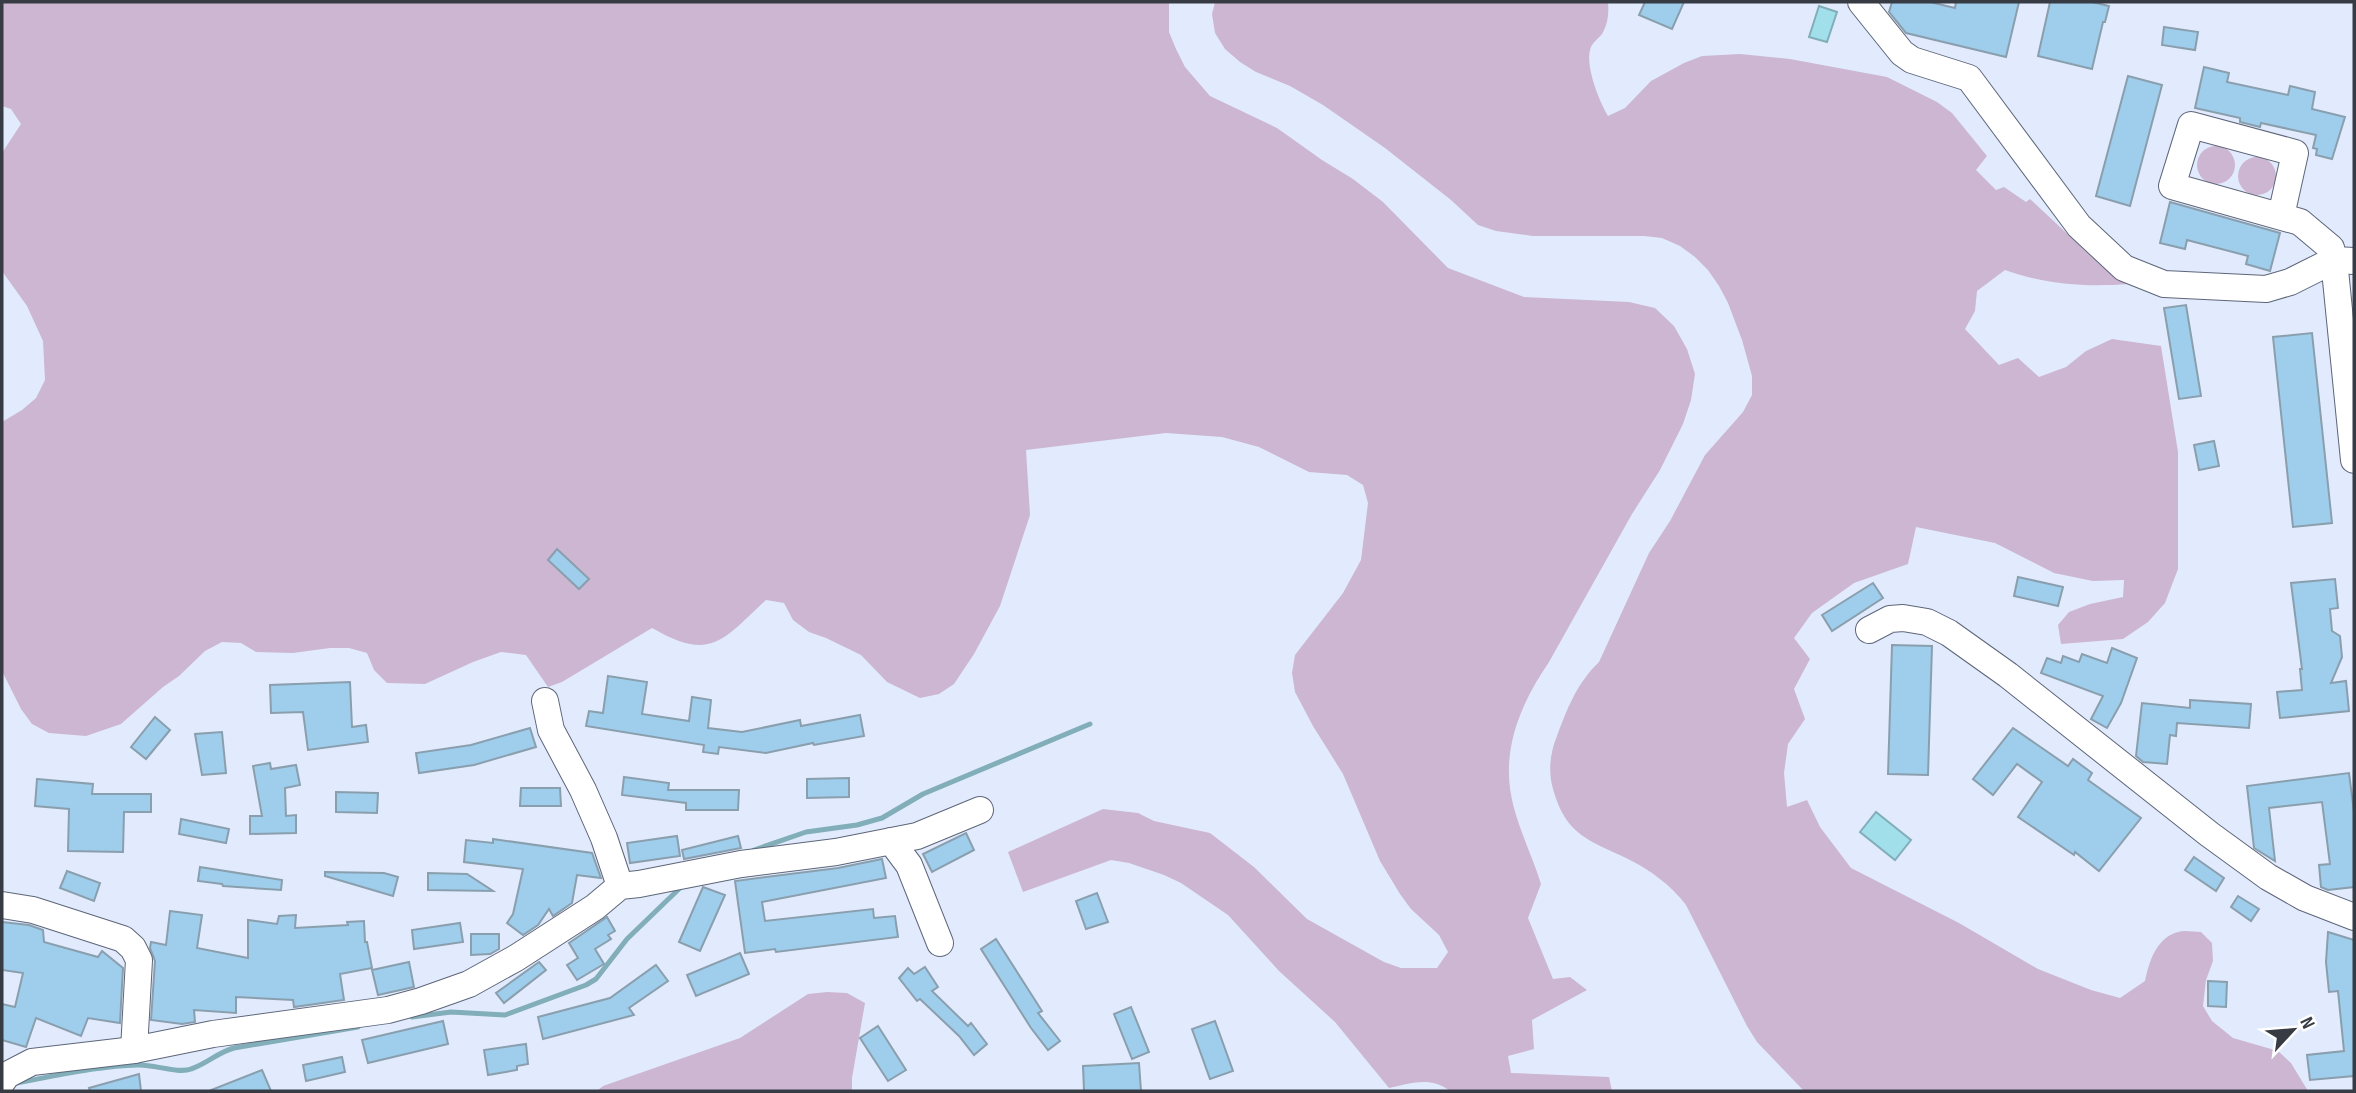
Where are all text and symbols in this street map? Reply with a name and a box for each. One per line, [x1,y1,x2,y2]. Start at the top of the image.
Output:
north arrow [2258,995,2328,1065]
text: N [2294,1014,2319,1033]

